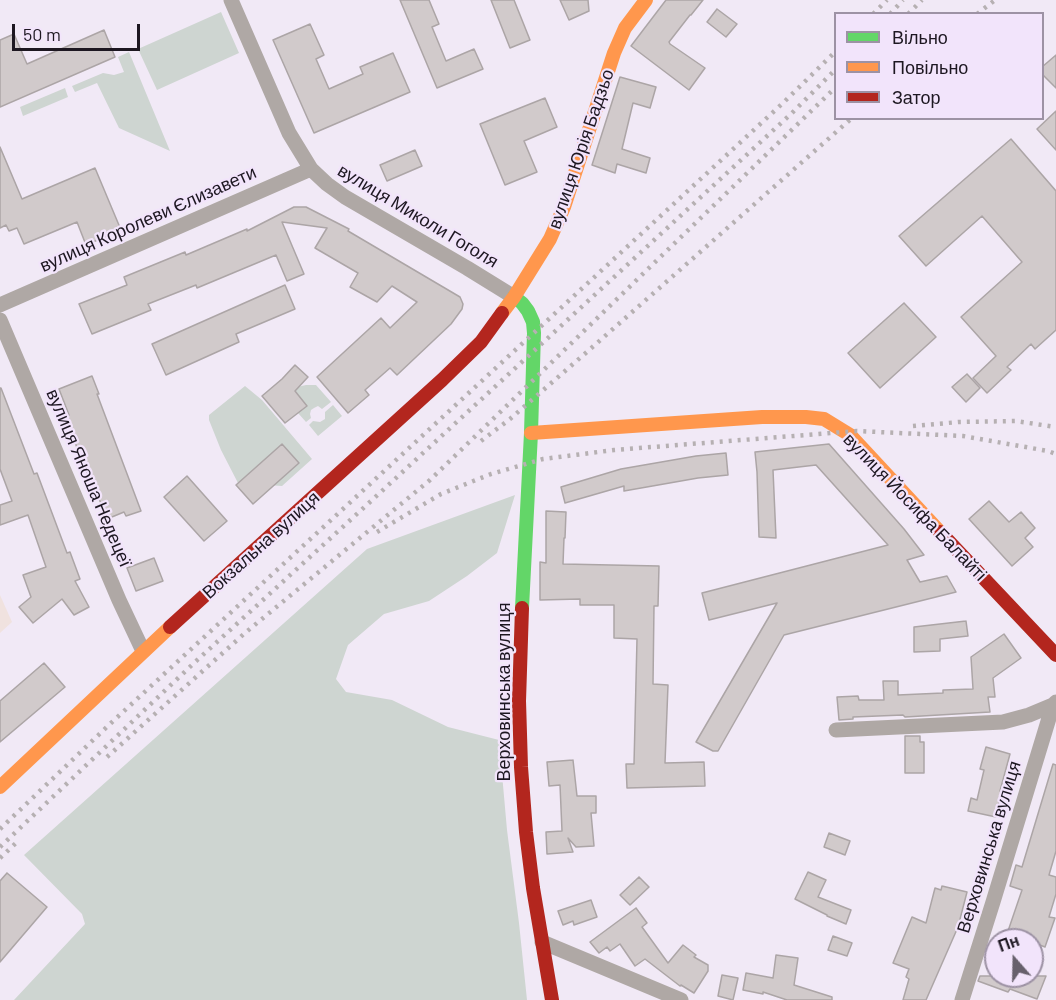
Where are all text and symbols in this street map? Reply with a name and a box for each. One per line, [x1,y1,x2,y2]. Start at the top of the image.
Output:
scale bar [15,12,142,50]
legend [834,12,1044,120]
text: 50 m [23,23,61,45]
text: Вільно [892,26,948,48]
text: Повільно [892,56,968,78]
street label: вулиця Юрія Бадзьо [544,66,618,232]
text: Затор [892,86,941,108]
street label: вулиця Миколи Гоголя [334,159,502,273]
street label: вулиця Королеви Єлизавети [36,161,260,277]
street label: вулиця Яноша Недецеї [42,386,136,570]
street label: вулиця Йосифа Балайті [839,429,991,585]
street label: Вокзальна вулиця [198,487,324,603]
street label: Верховинська вулиця [493,603,515,781]
street label: Верховинська вулиця [953,758,1025,936]
north arrow [984,928,1044,988]
text: Пн [995,930,1022,955]

